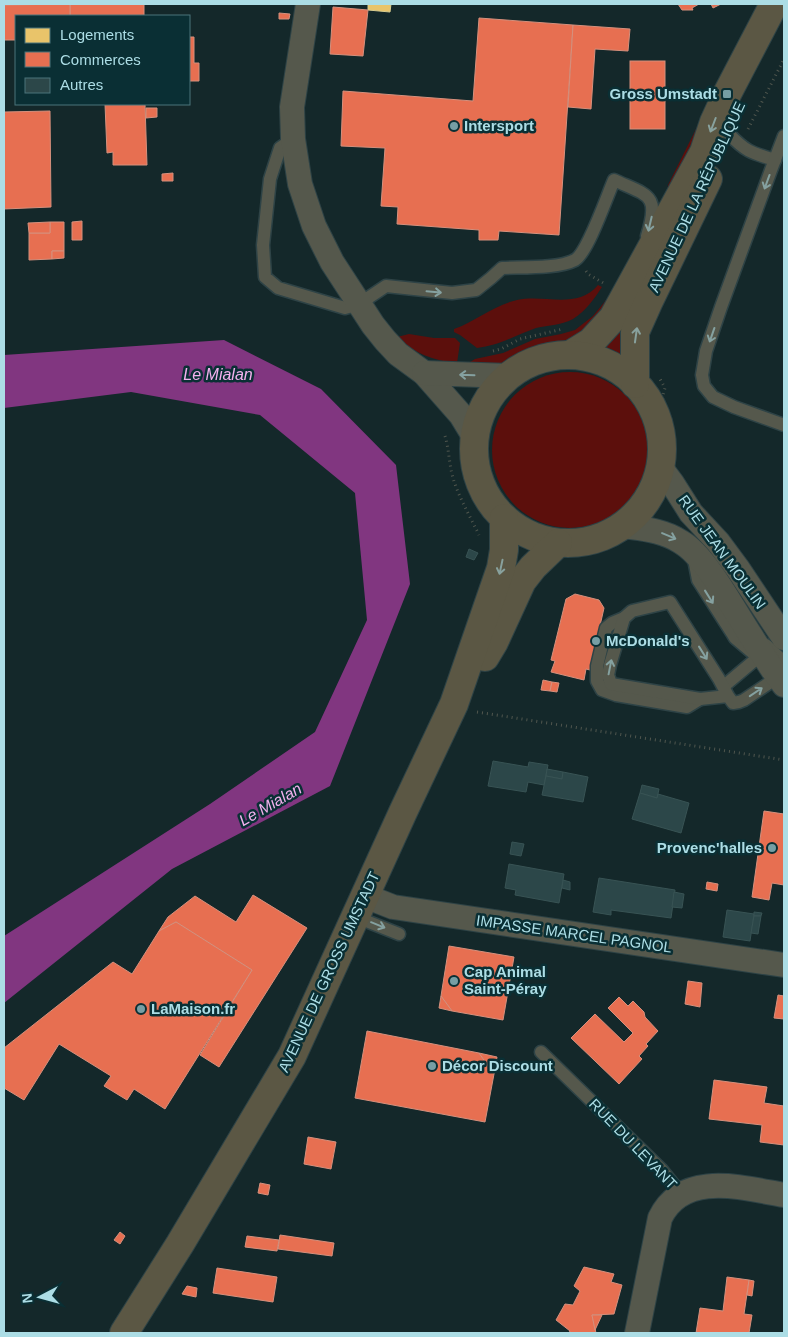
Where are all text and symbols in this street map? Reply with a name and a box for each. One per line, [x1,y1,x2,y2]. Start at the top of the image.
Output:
legend [15,15,190,105]
text: Logements [60,26,134,43]
text: Commerces [60,51,141,68]
text: Autres [60,76,103,93]
place label: Gross Umstadt [609,85,717,102]
marker: Gross Umstadt [721,88,733,100]
street label: AVENUE DE LA RÉPUBLIQUE [645,99,748,295]
place label: Intersport [464,117,534,134]
one-way arrow [708,117,717,132]
marker: Intersport [448,120,460,132]
one-way arrow [761,174,771,190]
one-way arrow [645,215,654,231]
one-way arrow [426,287,442,297]
one-way arrow [707,327,716,342]
one-way arrow [632,328,642,344]
water label: Le Mialan [183,366,253,383]
one-way arrow [459,370,475,379]
street label: RUE JEAN MOULIN [675,491,769,612]
one-way arrow [661,532,676,541]
one-way arrow [496,558,505,574]
one-way arrow [704,589,714,603]
place label: McDonald's [606,632,690,649]
marker: McDonald's [590,635,602,647]
one-way arrow [699,646,709,660]
one-way arrow [606,660,615,676]
one-way arrow [749,687,763,697]
water label: Le Mialan [236,780,305,829]
place label: Provenc'halles [657,839,762,856]
marker: Provenc'halles [766,842,778,854]
street label: AVENUE DE GROSS UMSTADT [274,869,383,1075]
street label: IMPASSE MARCEL PAGNOL [475,911,673,956]
one-way arrow [370,922,385,931]
place label: Cap Animal Saint-Péray [464,963,547,997]
marker: Cap Animal Saint-Péray [448,975,460,987]
place label: LaMaison.fr [151,1000,235,1017]
marker: LaMaison.fr [135,1003,147,1015]
place label: Décor Discount [442,1057,553,1074]
marker: Décor Discount [426,1060,438,1072]
street label: RUE DU LEVANT [586,1095,681,1192]
north arrow [15,1272,65,1322]
text: N [19,1292,36,1304]

